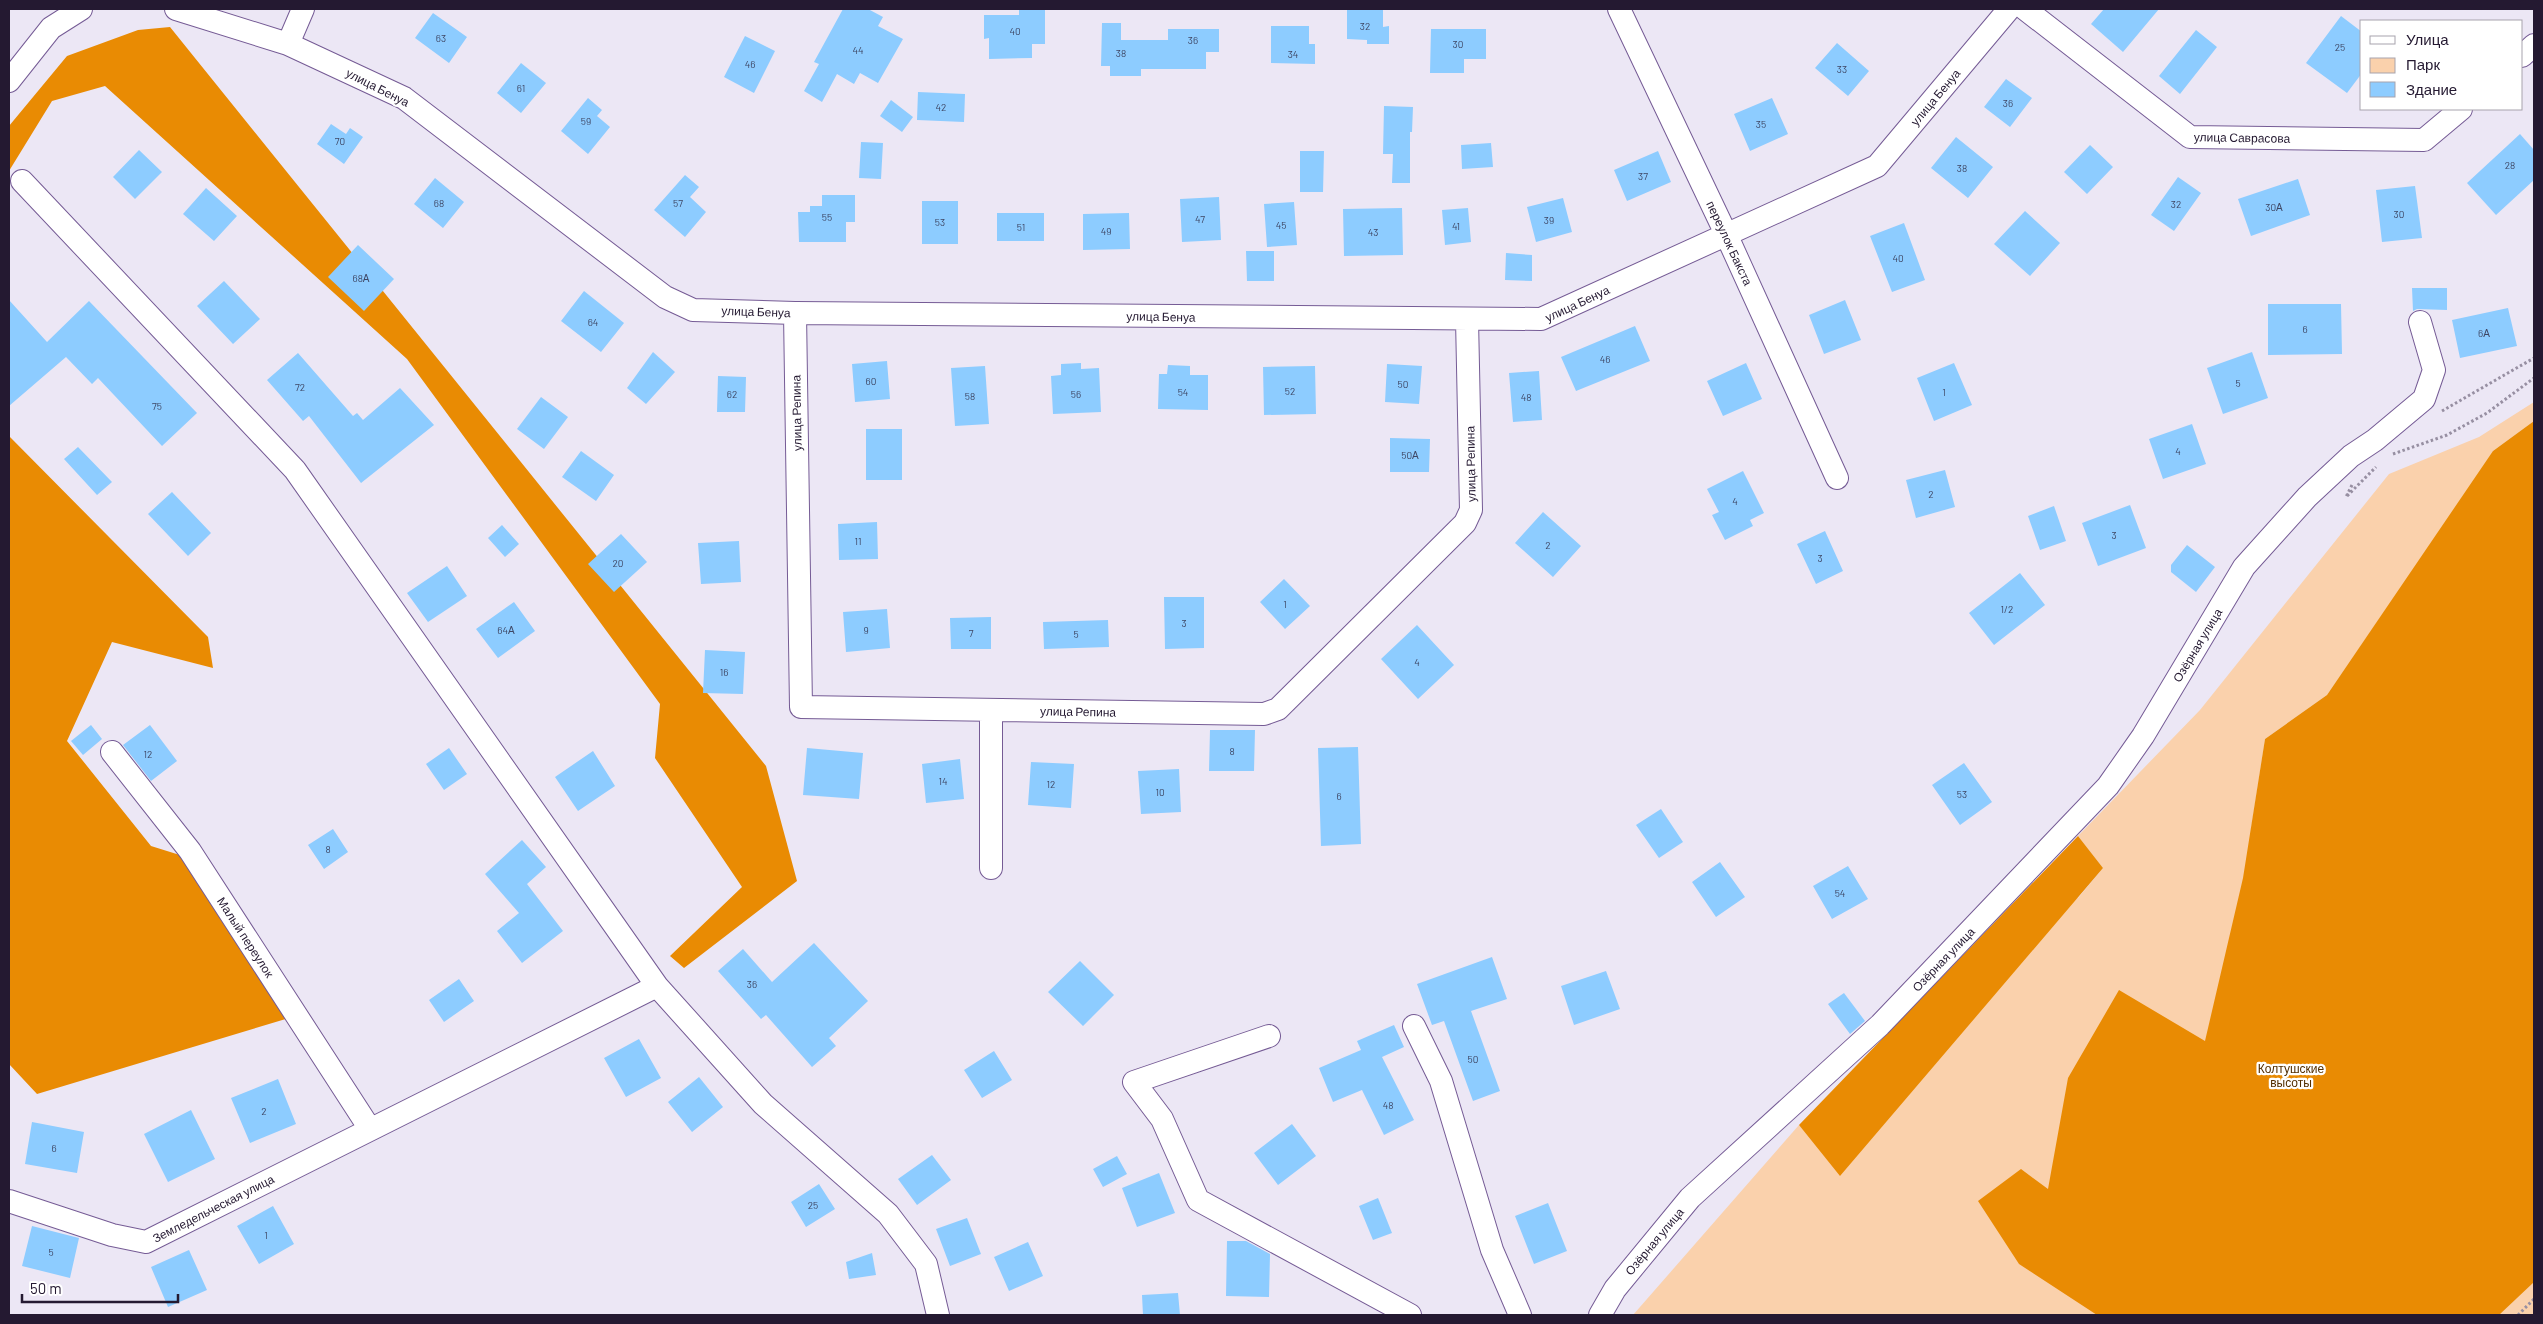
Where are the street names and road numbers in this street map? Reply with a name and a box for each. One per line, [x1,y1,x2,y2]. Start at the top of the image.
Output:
street label: улица Бенуа [344,65,412,110]
street label: улица Бенуа [1907,66,1964,129]
street label: улица Саврасова [2194,129,2291,146]
street label: переулок Бакста [1703,199,1756,288]
street label: улица Бенуа [1543,282,1612,325]
street label: улица Бенуа [721,303,791,320]
street label: улица Бенуа [1126,308,1196,325]
street label: улица Репина [788,375,805,451]
street label: улица Репина [1462,426,1479,502]
street label: Озёрная улица [2170,605,2225,685]
street label: улица Репина [1040,703,1116,720]
street label: Малый переулок [214,894,278,981]
street label: Озёрная улица [1909,924,1978,995]
street label: Земледельческая улица [150,1171,277,1246]
street label: Озёрная улица [1622,1204,1687,1278]

